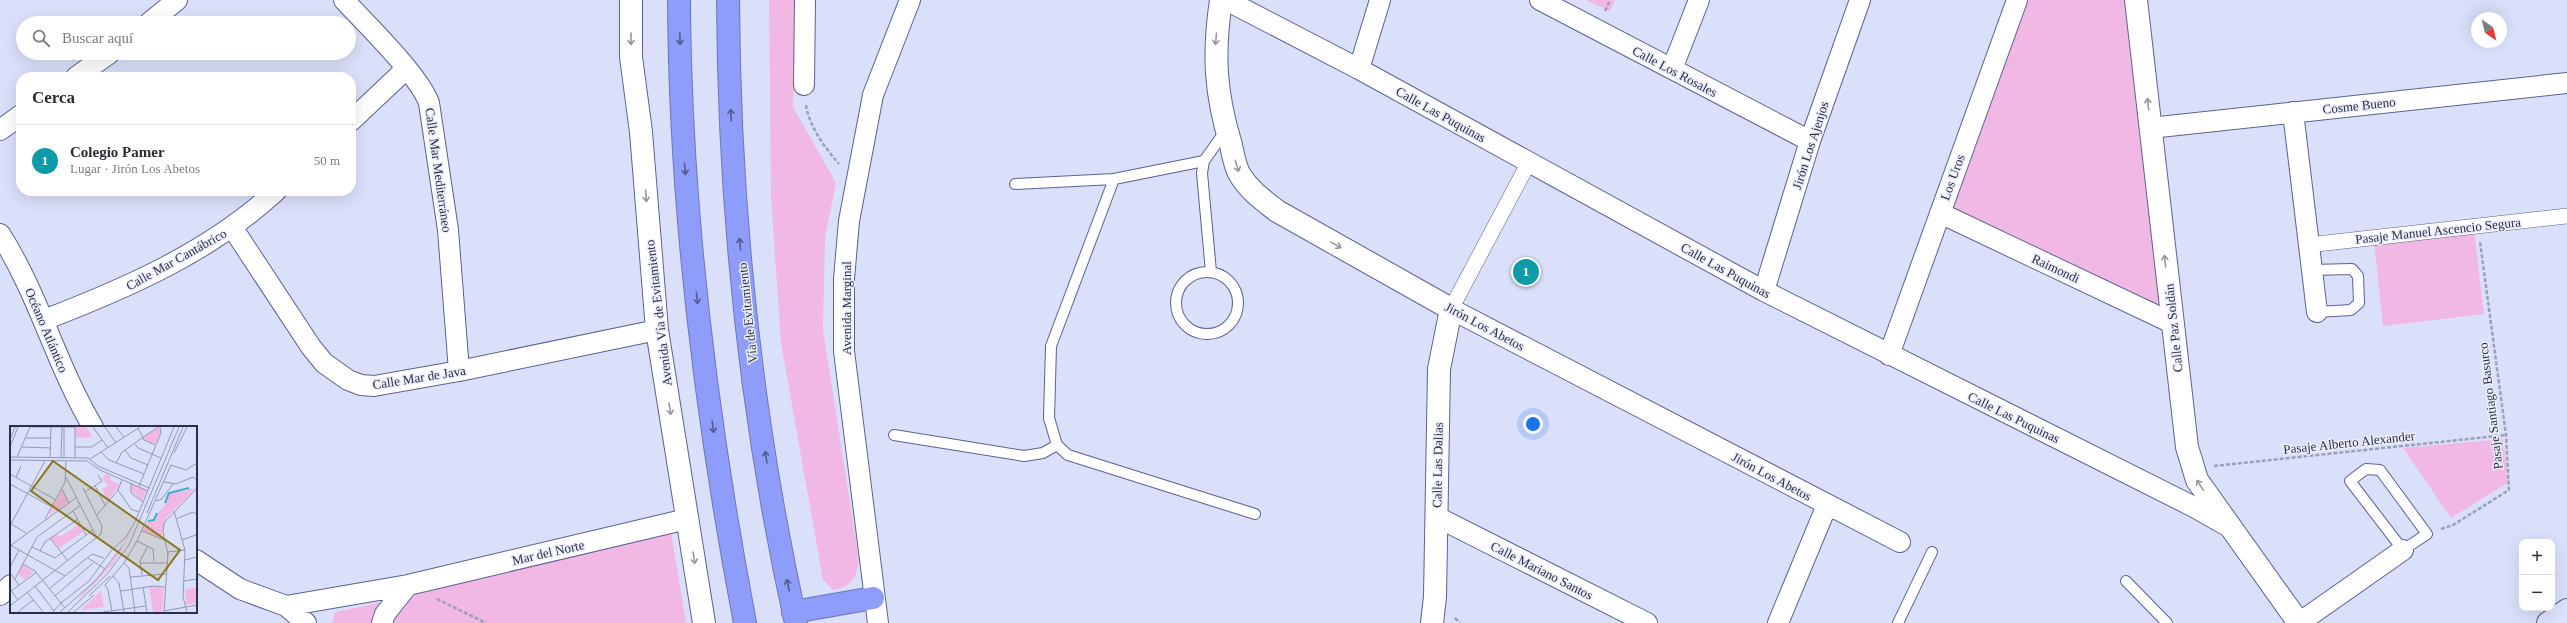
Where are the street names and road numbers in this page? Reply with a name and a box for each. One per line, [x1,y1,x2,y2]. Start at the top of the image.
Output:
street label: Calle Los Rosales [1630,43,1720,100]
street label: Calle Las Puquinas [1393,84,1488,145]
street label: Cosme Bueno [2322,94,2396,117]
street label: Jirón Los Ajenjos [1789,99,1832,191]
street label: Calle Mar Mediterráneo [422,107,455,233]
street label: Los Uros [1937,152,1968,202]
street label: Pasaje Manuel Ascencio Segura [2355,214,2522,247]
street label: Calle Mar Cantábrico [123,226,229,293]
street label: Avenida Vía de Evitamiento [642,239,675,387]
street label: Calle Las Puquinas [1678,240,1773,301]
street label: Raimondi [2029,251,2083,286]
street label: Avenida Marginal [839,261,854,355]
street label: Vía de Evitamiento [735,262,760,364]
street label: Calle Paz Soldán [2161,283,2186,373]
street label: Océano Atlántico [22,286,71,375]
street label: Jirón Los Abetos [1442,299,1527,354]
street label: Pasaje Santiago Basurco [2475,342,2506,470]
street label: Calle Mar de Java [371,363,467,392]
street label: Calle Las Puquinas [1965,389,2062,446]
street label: Calle Las Dalias [1429,422,1446,508]
street label: Pasaje Alberto Alexander [2283,428,2416,457]
street label: Jirón Los Abetos [1729,449,1814,504]
street label: Mar del Norte [511,537,586,568]
street label: Calle Mariano Santos [1488,538,1595,603]

